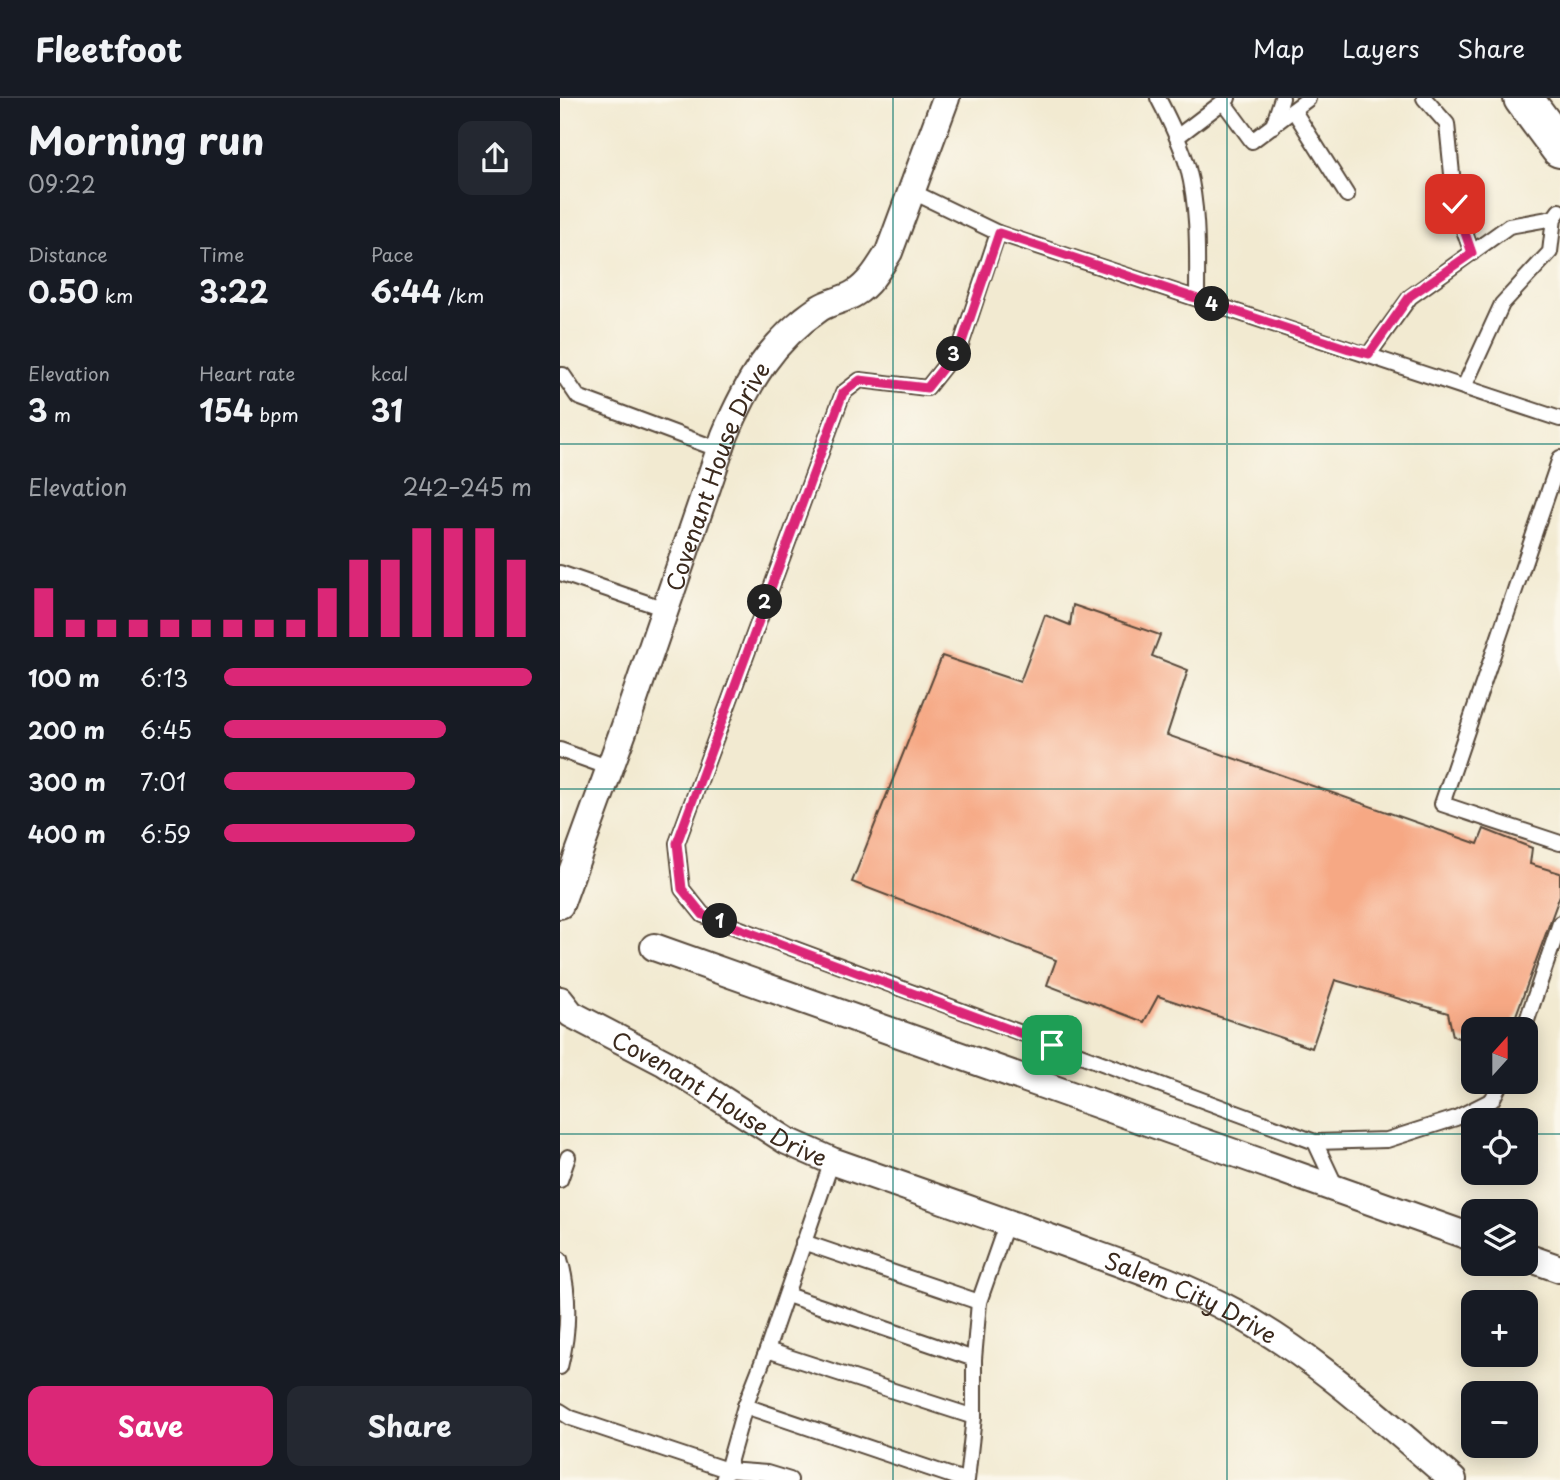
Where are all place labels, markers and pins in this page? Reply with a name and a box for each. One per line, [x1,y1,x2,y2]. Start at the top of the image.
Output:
pin [1425,174,1485,234]
pin: 4 [1194,286,1230,322]
pin: 3 [936,336,972,372]
pin: 2 [748,584,782,620]
pin: 1 [702,904,738,938]
pin [1022,1015,1082,1075]

